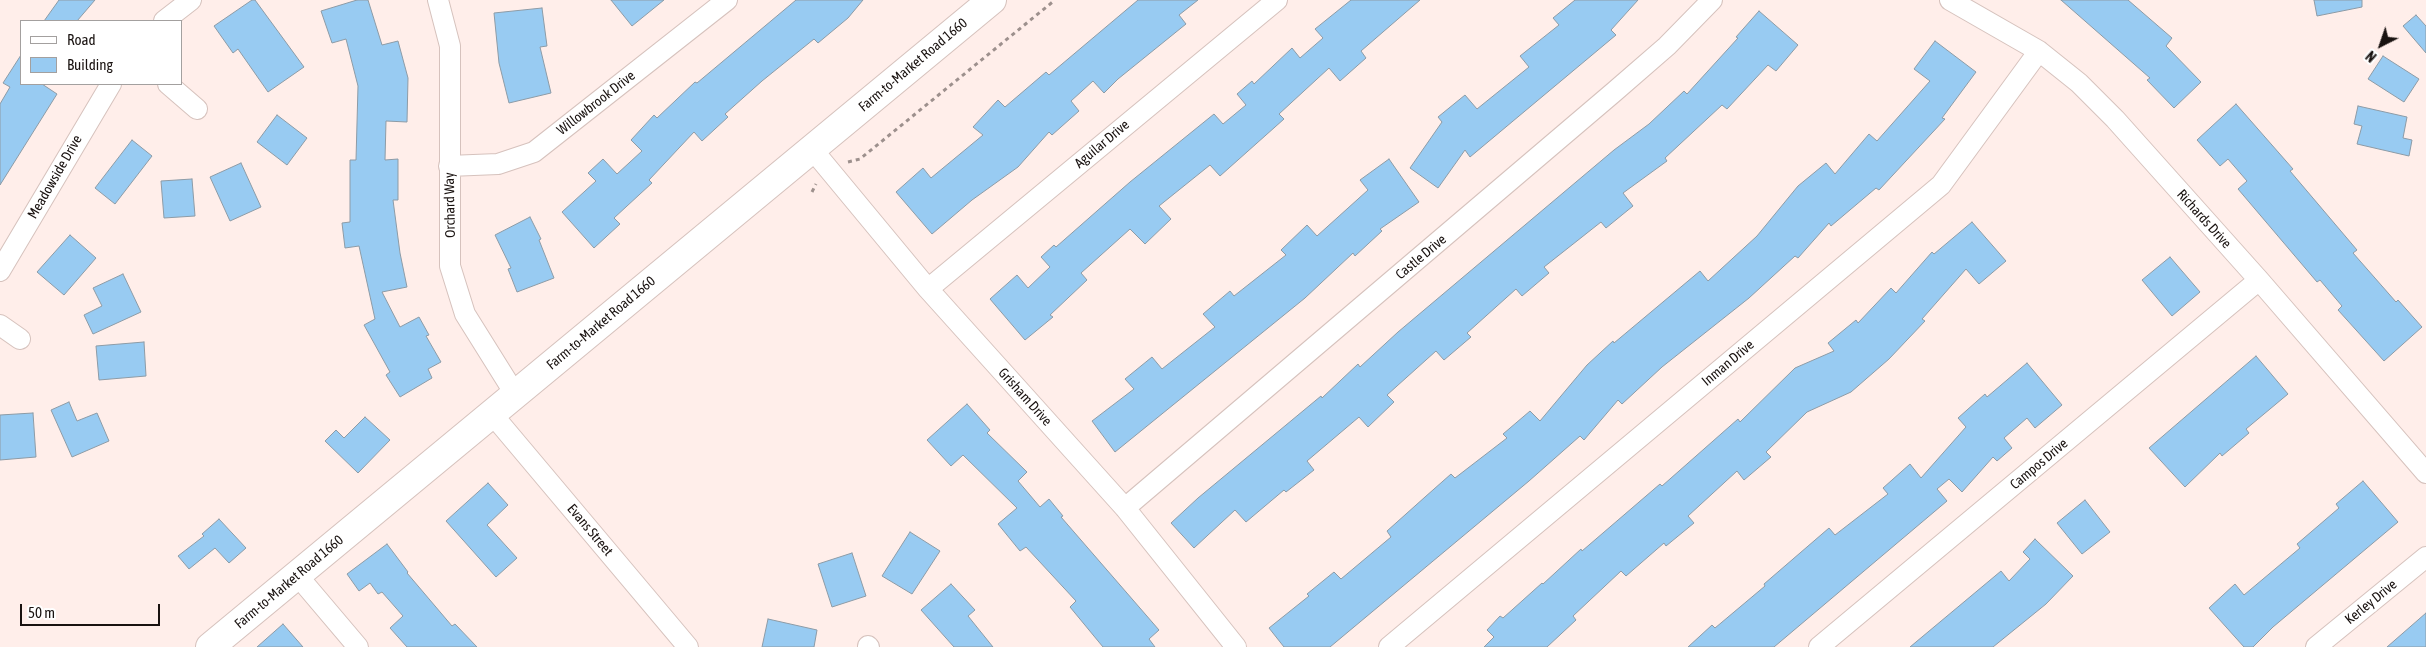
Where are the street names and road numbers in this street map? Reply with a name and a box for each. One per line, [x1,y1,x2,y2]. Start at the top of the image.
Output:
street label: Farm-to-Market Road 1660 [855,15,971,115]
street label: Willowbrook Drive [554,67,638,139]
street label: Aguilar Drive [1071,116,1133,172]
street label: Meadowside Drive [24,132,86,222]
street label: Orchard Way [441,172,459,238]
street label: Richards Drive [2173,186,2235,252]
street label: Castle Drive [1392,231,1450,283]
street label: Farm-to-Market Road 1660 [543,273,659,373]
street label: Inman Drive [1699,336,1757,390]
street label: Grisham Drive [995,365,1055,429]
street label: Campos Drive [2007,435,2071,493]
street label: Evans Street [563,501,617,559]
street label: Farm-to-Market Road 1660 [231,532,347,632]
street label: Kerley Drive [2342,576,2400,628]

